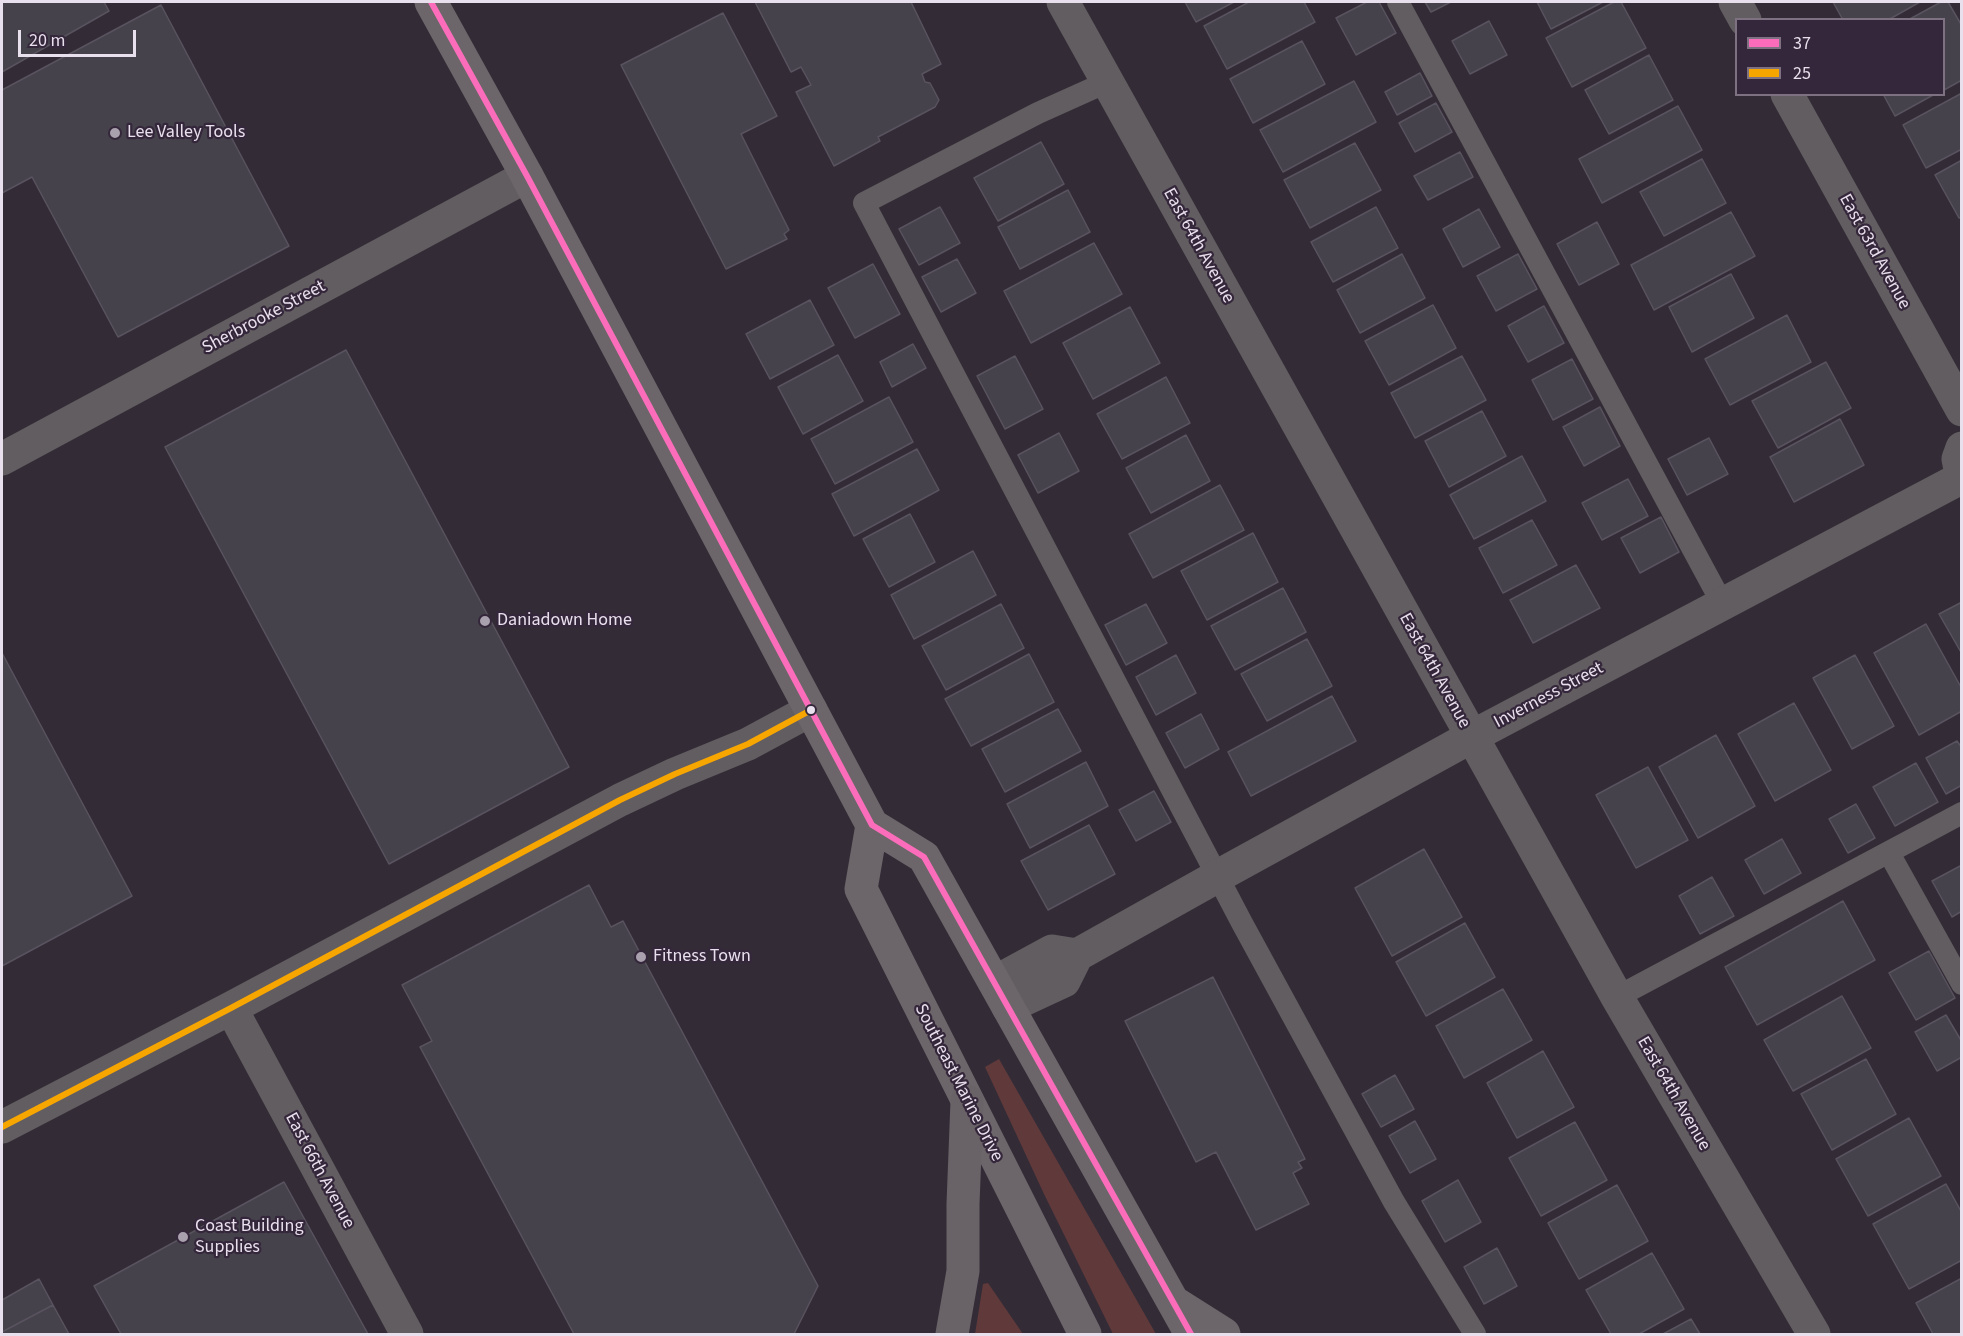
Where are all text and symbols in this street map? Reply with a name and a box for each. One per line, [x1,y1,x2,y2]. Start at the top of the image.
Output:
scale bar [21,18,140,56]
legend [1735,18,1945,96]
text: 20 m [29,28,65,53]
text: 37 [1793,31,1811,56]
text: 25 [1793,61,1811,86]
place label: Lee Valley Tools [127,122,245,144]
marker: Lee Valley Tools [108,126,122,140]
street label: East 64th Avenue [1157,185,1239,307]
street label: East 63rd Avenue [1833,191,1915,313]
street label: Sherbrooke Street [199,276,329,360]
place label: Daniadown Home [497,610,632,632]
street label: East 64th Avenue [1393,610,1475,732]
marker: Daniadown Home [478,614,492,628]
street label: Inverness Street [1491,658,1607,734]
unlabelled marker [805,704,817,716]
place label: Fitness Town [653,946,751,968]
marker: Fitness Town [634,950,648,964]
street label: Southeast Marine Drive [909,1001,1007,1165]
street label: East 64th Avenue [1632,1033,1714,1155]
street label: East 66th Avenue [279,1109,359,1233]
place label: Coast Building Supplies [195,1216,303,1258]
marker: Coast Building Supplies [176,1230,190,1244]

